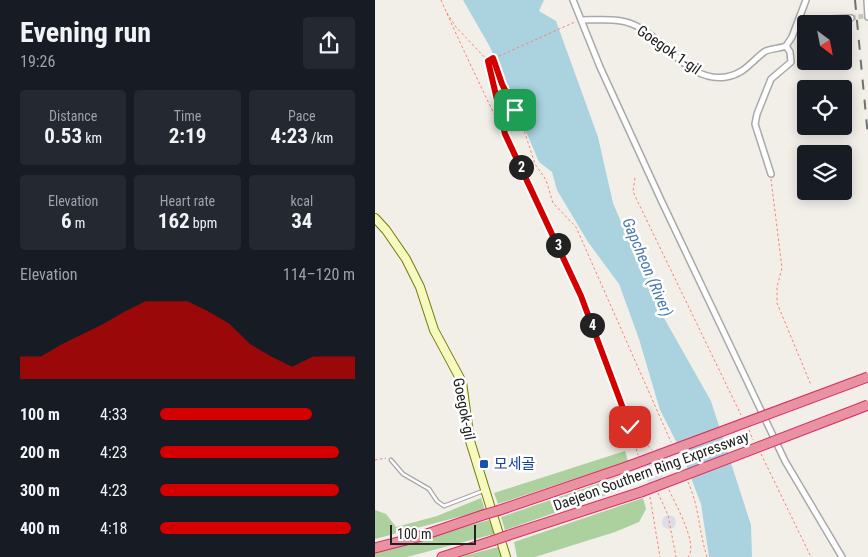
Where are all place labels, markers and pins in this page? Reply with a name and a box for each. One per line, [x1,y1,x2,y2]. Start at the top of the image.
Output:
pin [494,89,536,131]
pin: 2 [509,154,533,180]
pin: 3 [545,232,571,258]
pin: 4 [579,312,605,338]
pin [609,406,651,448]
place label: 모세골 [494,455,535,473]
marker: 모세골 [478,458,490,470]

